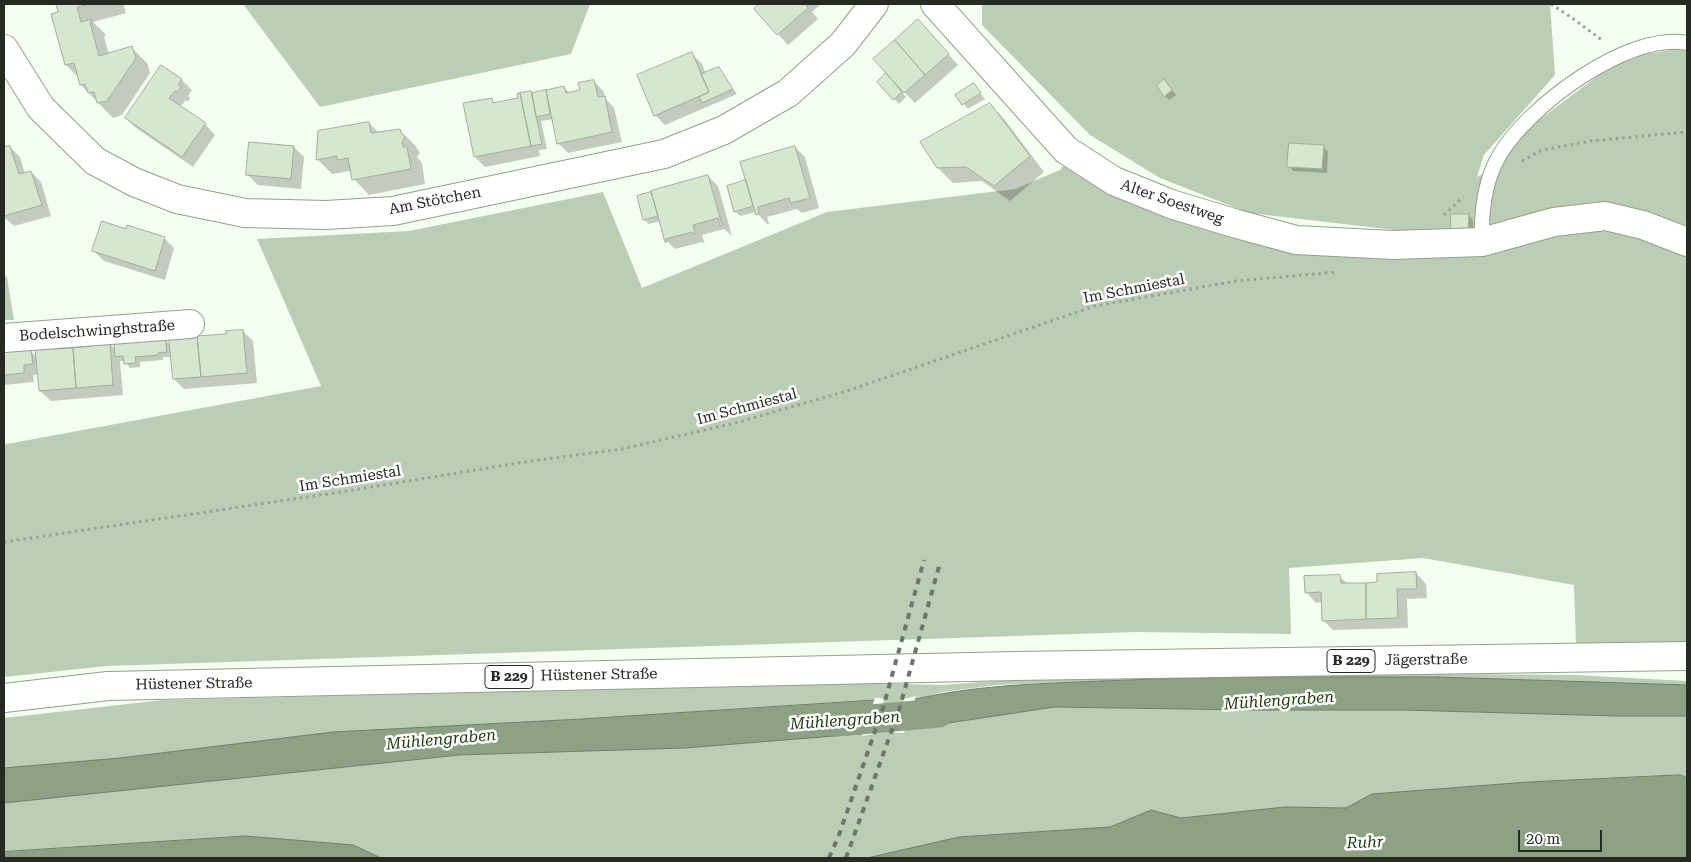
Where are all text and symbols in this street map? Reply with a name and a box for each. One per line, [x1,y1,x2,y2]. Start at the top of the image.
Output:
street label: Alter Soestweg [1118,176,1226,228]
street label: Am Stötchen [387,183,483,219]
street label: Im Schmiestal [1082,270,1186,308]
street label: Bodelschwinghstraße [18,317,176,345]
street label: Im Schmiestal [695,385,799,429]
street label: Im Schmiestal [298,462,402,496]
road number: B 229 [1327,649,1375,672]
street label: Jägerstraße [1384,650,1468,670]
street label: Hüstener Straße [540,665,658,685]
road number: B 229 [485,666,533,689]
street label: Hüstener Straße [135,674,253,694]
water label: Mühlengraben [1223,688,1335,714]
water label: Mühlengraben [789,708,901,734]
water label: Mühlengraben [385,726,497,754]
scale bar [1521,820,1605,852]
text: 20 m [1526,830,1560,848]
water label: Ruhr [1346,833,1384,853]

